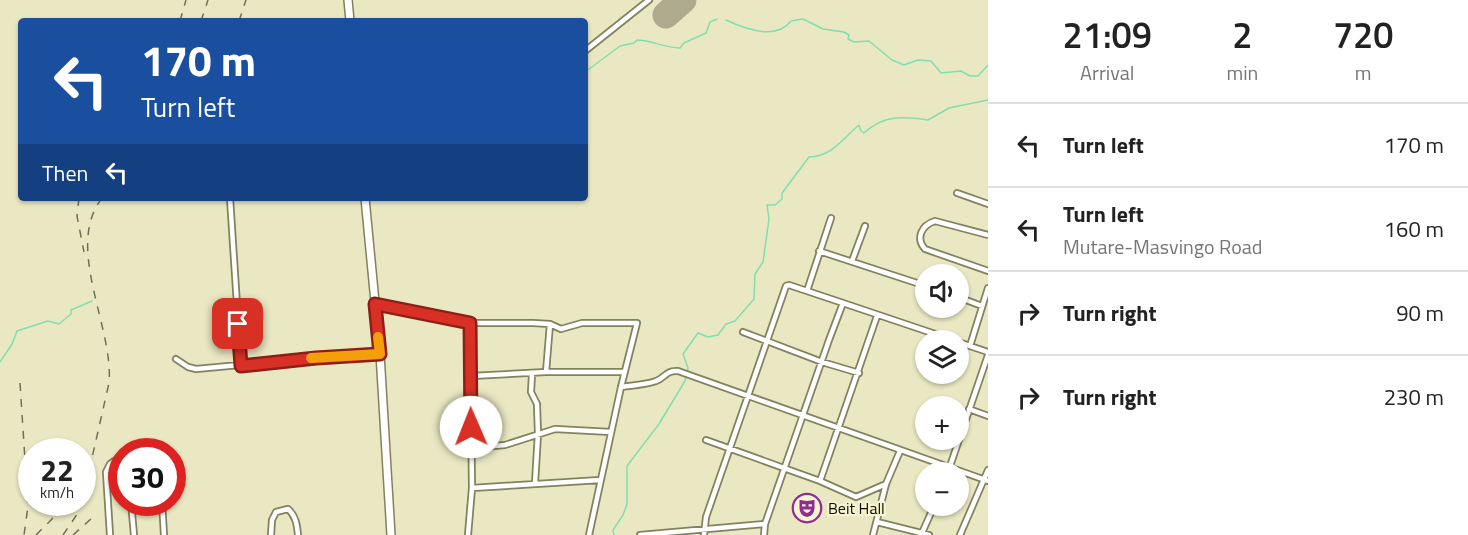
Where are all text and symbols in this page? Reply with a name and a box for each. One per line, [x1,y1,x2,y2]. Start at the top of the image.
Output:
text: 21:09 [1063,7,1152,62]
text: 2 [1232,7,1252,62]
text: 720 [1333,7,1393,62]
text: 170 m [141,28,256,92]
icon: left [42,42,120,120]
text: Arrival [1080,57,1134,88]
text: min [1226,57,1258,88]
text: m [1355,57,1371,88]
text: Turn left [141,86,235,127]
text: Turn left [1063,128,1144,162]
text: 170 m [1384,128,1444,162]
icon: left [1012,129,1045,162]
text: Then [42,156,88,190]
icon: left [100,156,133,189]
text: Turn left [1063,197,1144,231]
text: 160 m [1384,212,1444,246]
icon: left [1012,213,1045,246]
text: Mutare-Masvingo Road [1063,231,1262,262]
map controls [915,264,969,516]
button: sound [915,264,969,318]
text: Turn right [1063,296,1157,330]
text: 90 m [1396,296,1444,330]
icon: right [1012,297,1045,330]
pin [212,298,263,349]
icon: arrive [221,307,254,340]
button: layers [915,330,969,384]
text: Turn right [1063,380,1157,414]
text: 230 m [1384,380,1444,414]
icon: right [1012,381,1045,414]
position arrow [439,395,503,459]
button: + [915,396,969,450]
speed limit sign: 30 [108,438,186,516]
text: 22 [40,447,74,493]
button: − [915,462,969,516]
text: km/h [40,481,74,504]
theatre icon: Beit Hall [791,492,823,524]
place label: Beit Hall [828,496,885,520]

